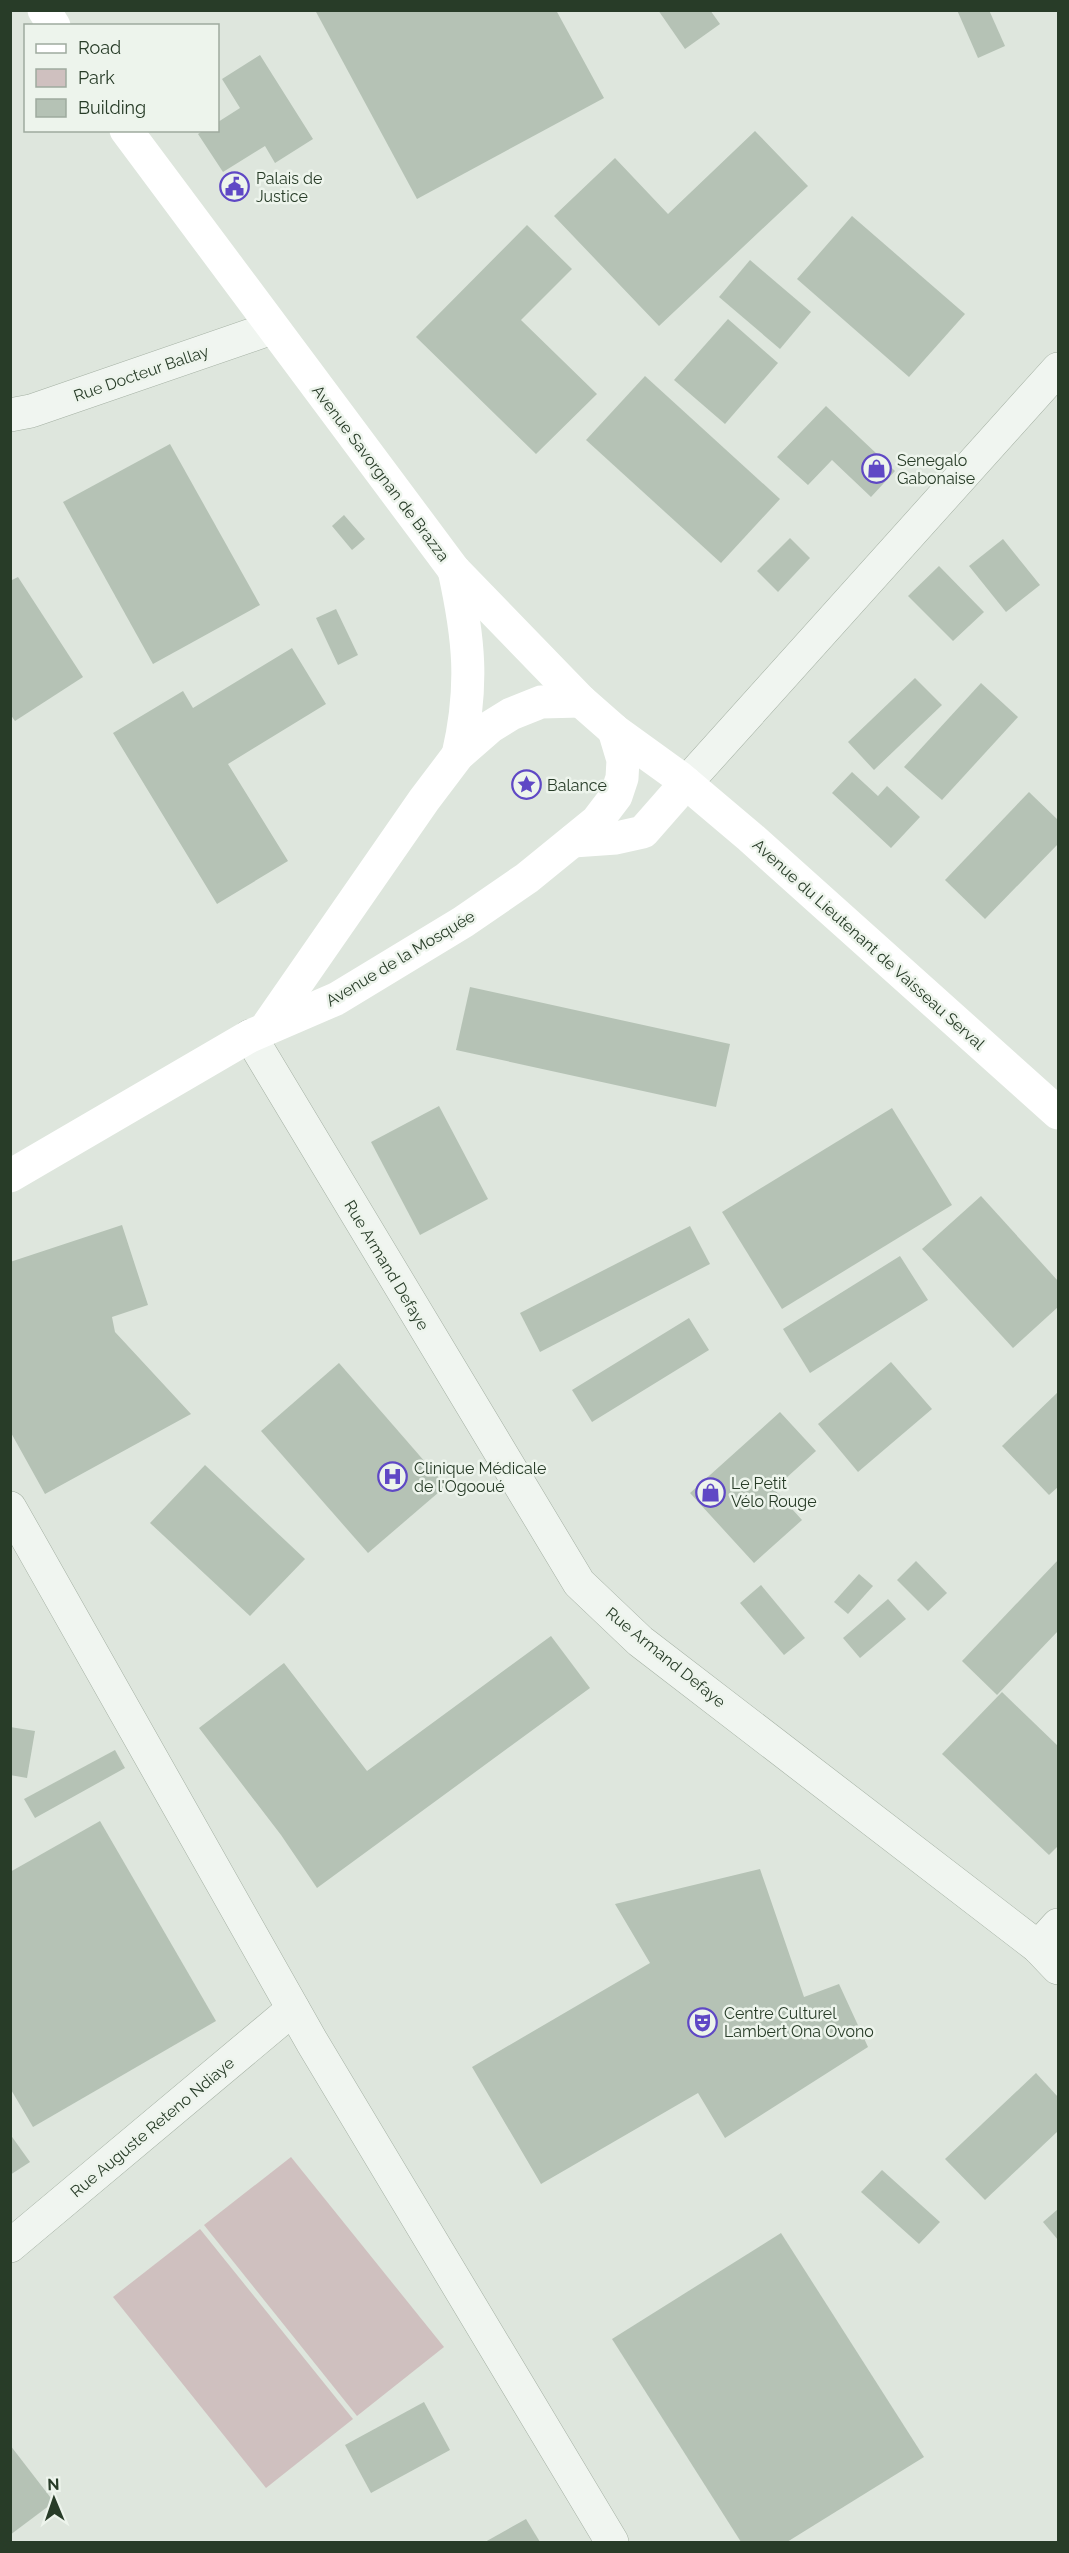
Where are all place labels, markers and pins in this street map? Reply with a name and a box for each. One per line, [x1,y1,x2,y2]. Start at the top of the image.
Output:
place label: Palais de Justice [256,169,322,206]
public building icon: Palais de Justice [219,171,251,203]
place label: Senegalo Gabonaise [897,451,975,488]
shop icon: Senegalo Gabonaise [860,453,892,485]
place icon: Balance [510,769,542,801]
place label: Balance [547,776,607,795]
place label: Clinique Médicale de l'Ogooué [414,1459,546,1496]
hospital icon: Clinique Médicale de l'Ogooué [377,1461,409,1493]
place label: Le Petit Vélo Rouge [731,1474,817,1511]
shop icon: Le Petit Vélo Rouge [694,1476,726,1508]
place label: Centre Culturel Lambert Ona Ovono [724,2004,874,2041]
theatre icon: Centre Culturel Lambert Ona Ovono [687,2006,719,2038]

